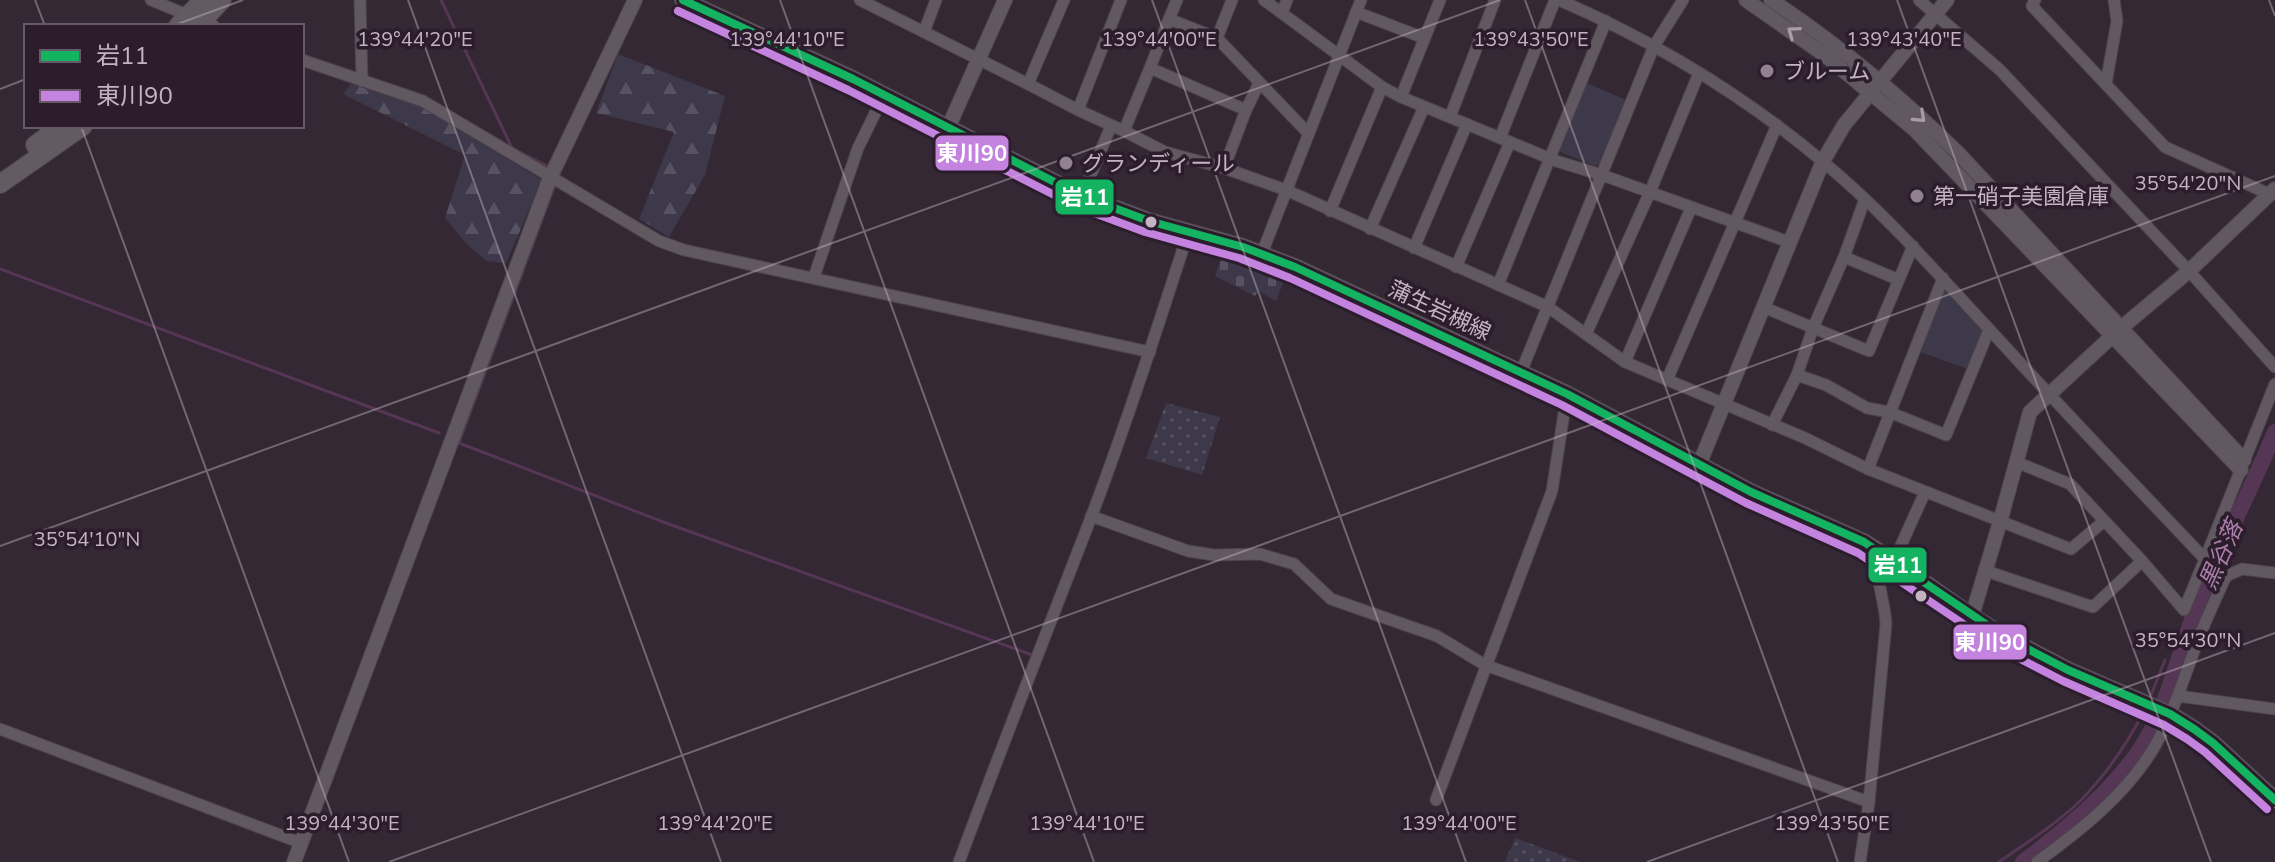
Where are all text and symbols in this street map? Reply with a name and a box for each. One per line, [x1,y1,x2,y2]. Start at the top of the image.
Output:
legend [24,24,304,128]
text: 139°44'20"E [357,26,473,53]
text: 139°44'10"E [729,26,845,53]
text: 139°44'00"E [1101,26,1217,53]
text: 139°43'50"E [1473,26,1589,53]
text: 139°43'40"E [1846,26,1962,53]
one-way arrow [1788,27,1802,41]
text: 岩11 [96,40,149,72]
place label: ブルーム [1783,57,1870,87]
marker: ブルーム [1758,62,1776,80]
text: 東川90 [96,80,173,112]
one-way arrow [1911,107,1926,121]
line badge: 東川90 [934,134,1010,172]
text: 東川90 [937,139,1007,169]
place label: グランディール [1082,149,1234,179]
marker: グランディール [1057,154,1075,172]
text: 35°54'20"N [2135,170,2241,197]
line badge: 岩11 [1054,178,1115,216]
place label: 第一硝子美園倉庫 [1933,182,2109,212]
text: 岩11 [1061,183,1109,213]
marker: 第一硝子美園倉庫 [1908,187,1926,205]
unlabelled marker [1143,214,1159,230]
street label: 蒲生岩槻線 [1383,274,1496,348]
water label: 黒谷落 [2192,512,2252,594]
text: 35°54'10"N [34,526,140,553]
line badge: 岩11 [1867,546,1928,584]
text: 岩11 [1874,551,1922,581]
unlabelled marker [1913,588,1929,604]
line badge: 東川90 [1952,623,2028,661]
text: 35°54'30"N [2135,627,2241,654]
text: 東川90 [1955,628,2025,658]
text: 139°44'30"E [284,810,400,837]
text: 139°44'20"E [657,810,773,837]
text: 139°44'10"E [1029,810,1145,837]
text: 139°44'00"E [1401,810,1517,837]
text: 139°43'50"E [1774,810,1890,837]

